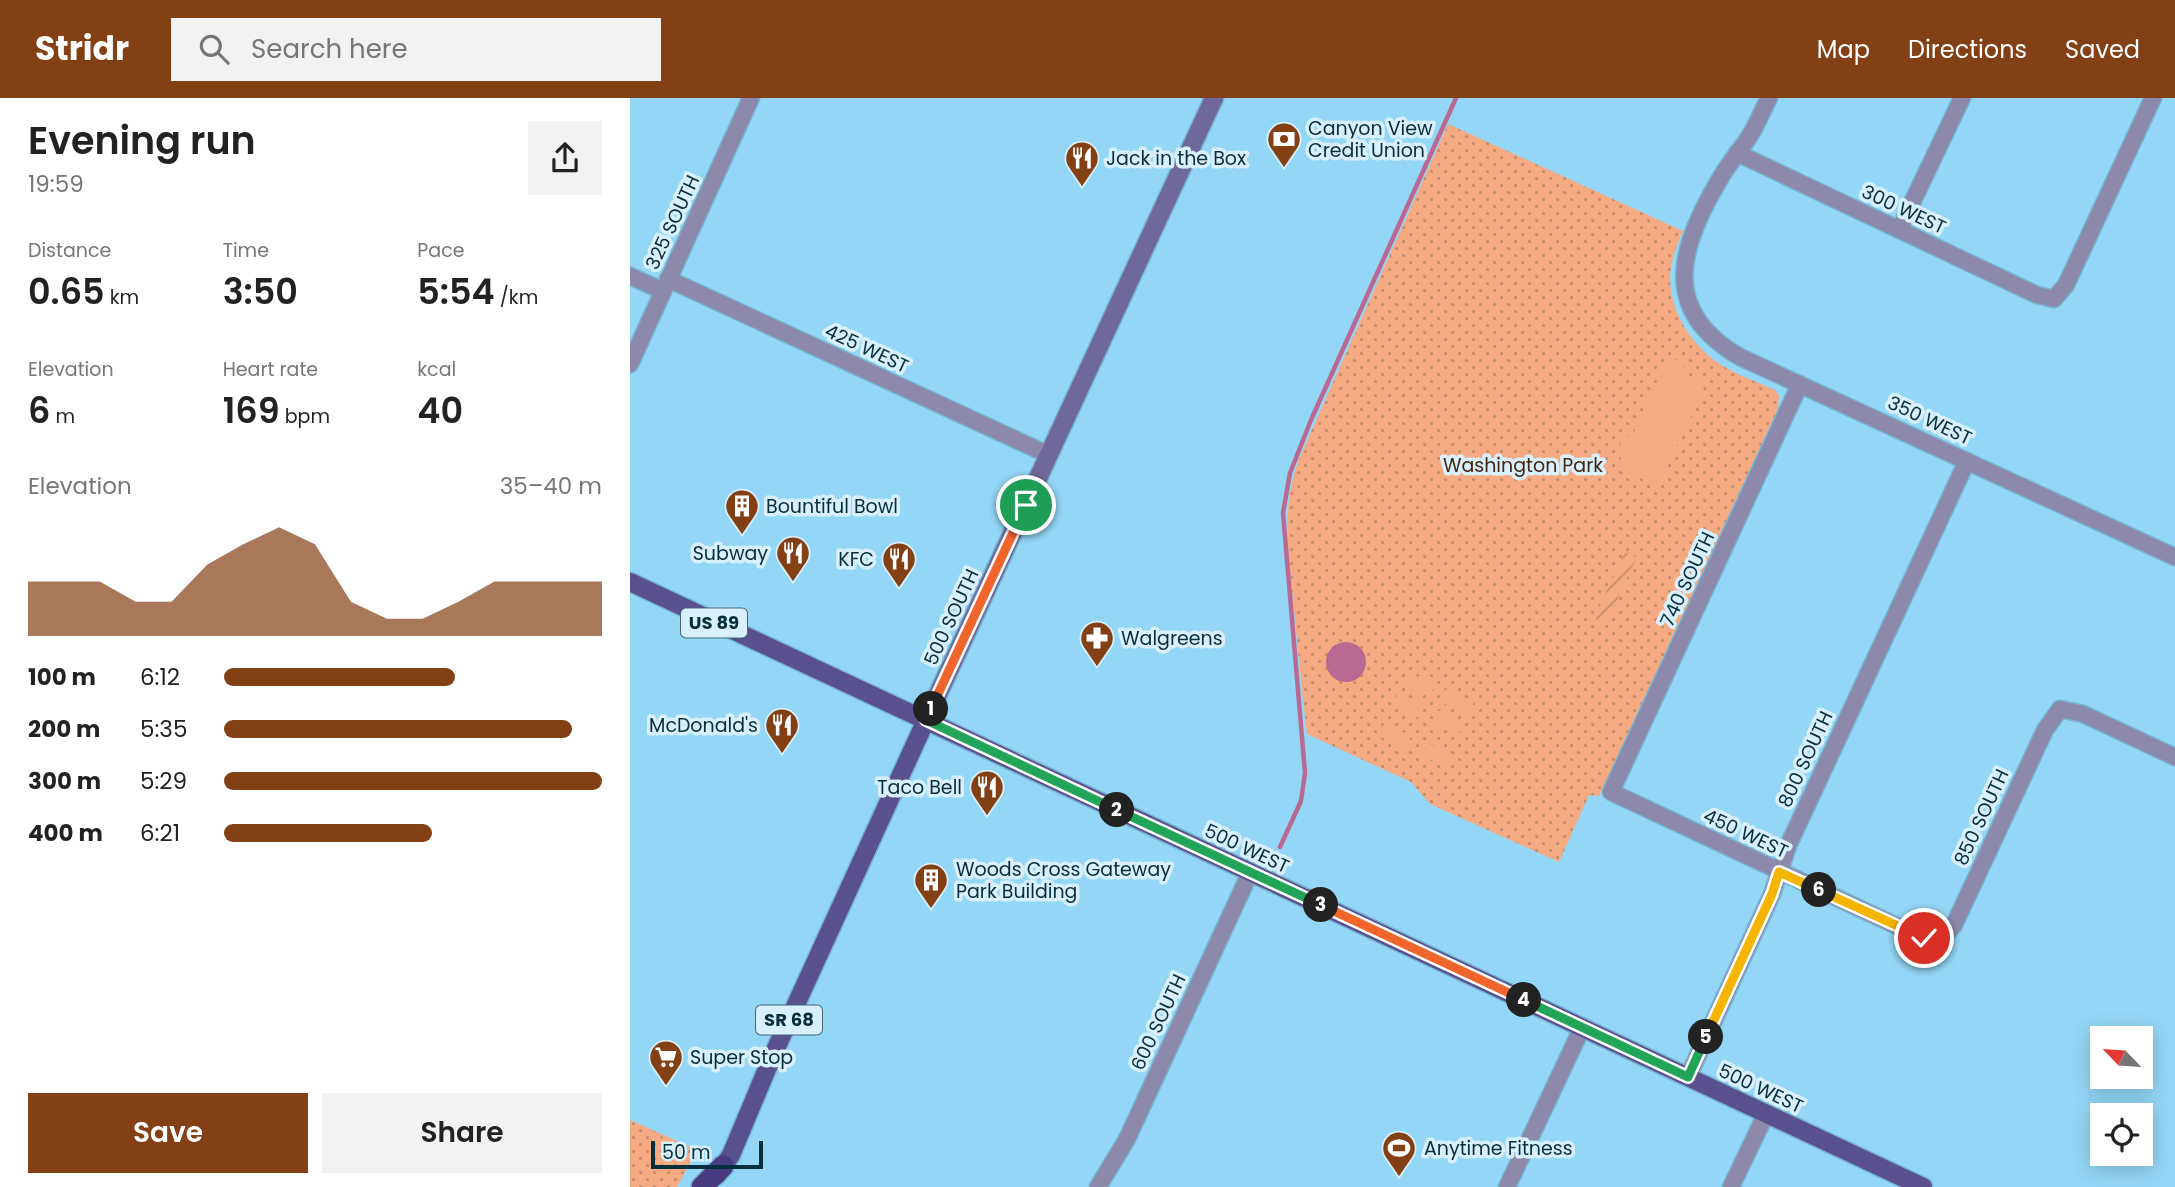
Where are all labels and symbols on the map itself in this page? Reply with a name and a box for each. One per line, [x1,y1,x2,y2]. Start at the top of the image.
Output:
place label: Canyon View Credit Union [1308,115,1433,164]
bank icon: Canyon View Credit Union [1265,120,1303,169]
restaurant icon: Jack in the Box [1063,139,1101,188]
place label: Jack in the Box [1106,145,1246,172]
street label: 325 SOUTH [639,171,706,274]
street label: 300 WEST [1857,178,1950,241]
street label: 425 WEST [820,317,913,380]
street label: 350 WEST [1883,389,1976,452]
park label: Washington Park [1443,452,1603,479]
pin [996,475,1056,535]
building icon: Bountiful Bowl [723,487,761,536]
place label: Bountiful Bowl [766,493,898,520]
street label: 740 SOUTH [1654,527,1721,631]
restaurant icon: Subway [774,534,812,583]
place label: Subway [693,540,768,567]
restaurant icon: KFC [880,540,918,589]
place label: KFC [838,546,874,573]
street label: 500 SOUTH [917,565,985,670]
road number: US 89 [681,608,747,638]
pharmacy icon: Walgreens [1078,619,1116,668]
place label: Walgreens [1121,625,1223,652]
pin: 1 [914,692,948,726]
restaurant icon: McDonald's [763,706,801,755]
street label: 800 SOUTH [1771,707,1840,812]
place label: McDonald's [649,712,758,739]
street label: 850 SOUTH [1947,765,2016,870]
restaurant icon: Taco Bell [968,768,1006,817]
place label: Taco Bell [877,774,962,801]
pin: 2 [1100,792,1134,828]
street label: 450 WEST [1699,802,1793,865]
street label: 500 WEST [1200,817,1294,880]
place label: Woods Cross Gateway Park Building [956,856,1171,905]
building icon: Woods Cross Gateway Park Building [912,861,950,910]
pin: 6 [1802,872,1836,908]
pin: 3 [1304,888,1338,922]
pin [1894,908,1954,968]
street label: 600 SOUTH [1124,970,1193,1075]
pin: 4 [1506,982,1542,1018]
road number: SR 68 [756,1006,822,1035]
pin: 5 [1688,1020,1724,1054]
north arrow [2090,1026,2152,1088]
supermarket icon: Super Stop [647,1038,685,1087]
place label: Super Stop [690,1044,793,1071]
street label: 500 WEST [1714,1057,1808,1120]
sports icon: Anytime Fitness [1380,1129,1418,1178]
place label: Anytime Fitness [1424,1135,1573,1162]
scale bar [651,1138,763,1170]

